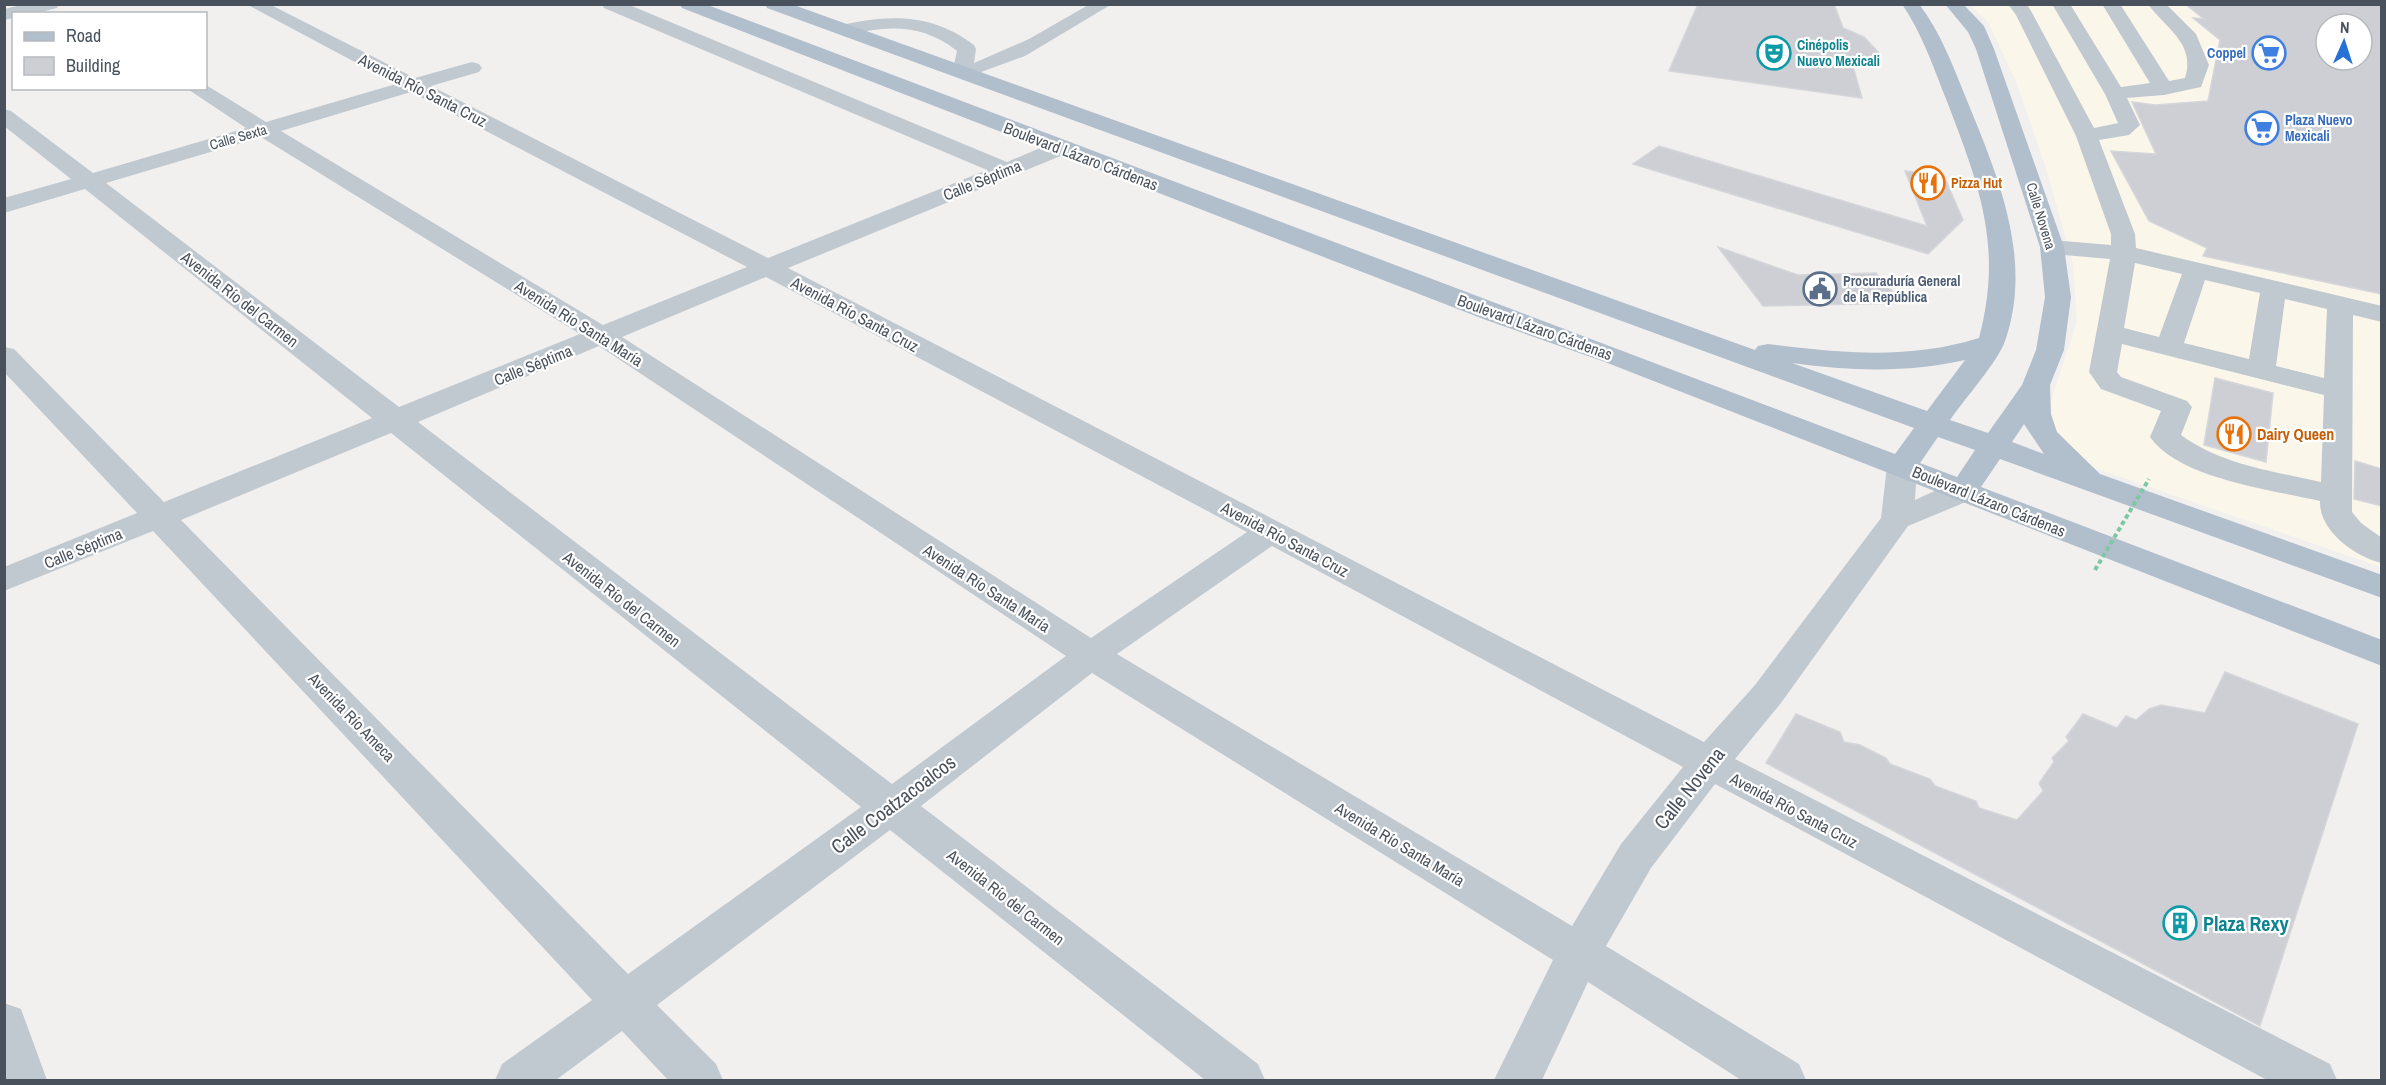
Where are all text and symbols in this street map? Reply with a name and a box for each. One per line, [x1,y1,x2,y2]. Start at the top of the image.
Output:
legend [12,12,207,90]
north arrow [2314,12,2374,72]
text: N [2339,16,2350,38]
text: Road [66,23,101,48]
theatre icon: Cinépolis Nuevo Mexicali [1756,35,1792,71]
supermarket icon: Coppel [2251,35,2287,71]
place label: Cinépolis Nuevo Mexicali [1797,36,1880,70]
place label: Coppel [2207,44,2246,62]
street label: Avenida Río Santa Cruz [354,48,491,132]
text: Building [66,53,121,78]
supermarket icon: Plaza Nuevo Mexicali [2244,110,2280,146]
place label: Plaza Nuevo Mexicali [2285,111,2353,145]
street label: Boulevard Lázaro Cárdenas [1001,116,1161,196]
street label: Calle Sexta [207,120,269,154]
street label: Calle Séptima [940,154,1025,206]
restaurant icon: Pizza Hut [1910,165,1946,201]
place label: Pizza Hut [1951,174,2002,192]
street label: Calle Novena [2022,180,2060,252]
street label: Avenida Río del Carmen [176,246,303,352]
street label: Avenida Río Santa Cruz [787,271,923,357]
public building icon: Procuraduría General de la República [1802,271,1838,307]
place label: Procuraduría General de la República [1843,272,1960,306]
street label: Avenida Río Santa María [510,274,648,372]
street label: Boulevard Lázaro Cárdenas [1454,289,1616,365]
street label: Calle Séptima [491,339,576,391]
restaurant icon: Dairy Queen [2216,416,2252,452]
place label: Dairy Queen [2257,423,2334,445]
street label: Boulevard Lázaro Cárdenas [1909,460,2069,542]
street label: Avenida Río Santa Cruz [1217,496,1353,582]
street label: Calle Séptima [41,522,126,574]
street label: Avenida Río Santa María [918,538,1055,638]
street label: Avenida Río del Carmen [558,546,685,652]
street label: Avenida Río Ameca [303,667,401,767]
street label: Calle Novena [1648,741,1730,835]
street label: Calle Coatzacoalcos [825,748,961,860]
street label: Avenida Río Santa Cruz [1726,767,1862,853]
street label: Avenida Río Santa María [1330,796,1469,892]
street label: Avenida Río del Carmen [942,844,1069,950]
building icon: Plaza Rexy [2162,905,2198,941]
place label: Plaza Rexy [2203,910,2290,937]

